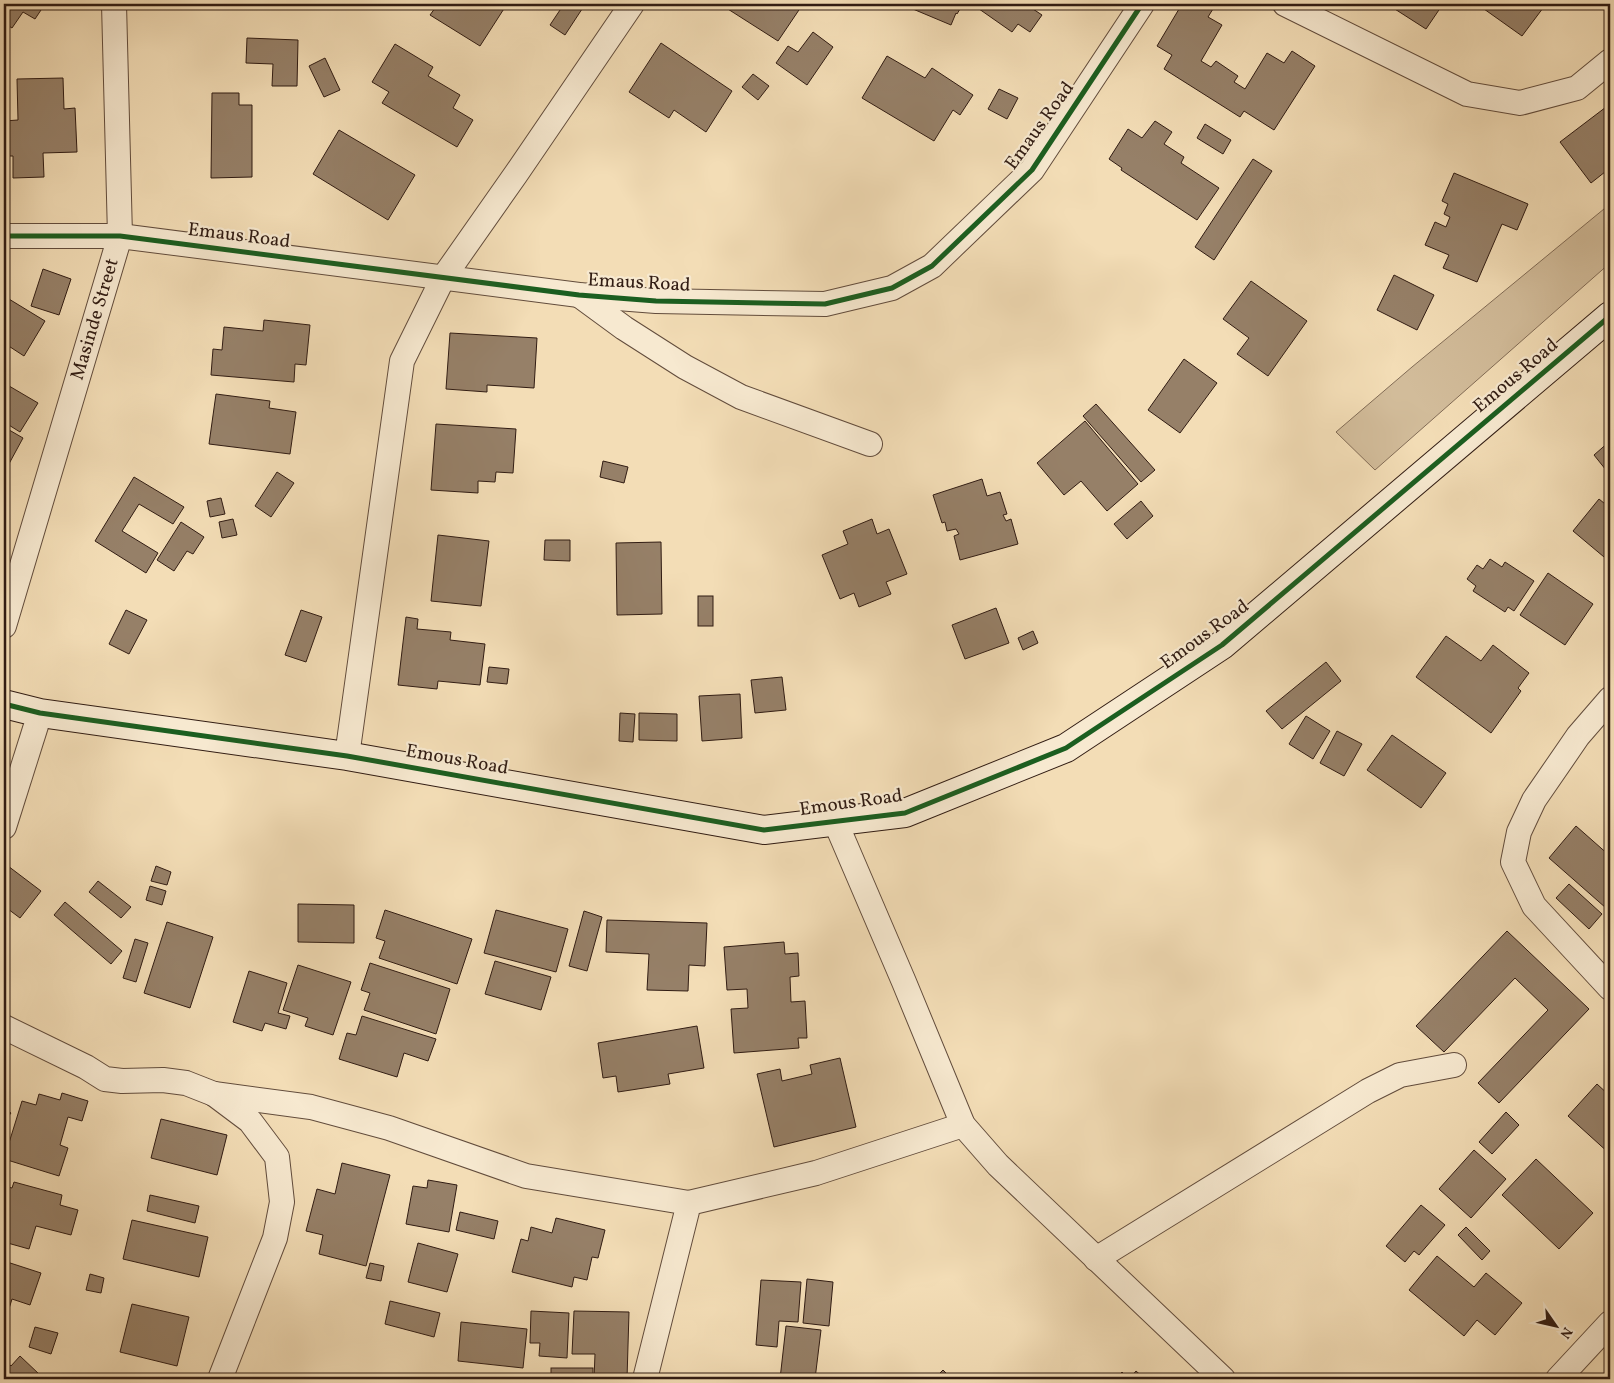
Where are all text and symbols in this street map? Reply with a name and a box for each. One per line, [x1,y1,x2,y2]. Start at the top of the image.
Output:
street label: Emaus Road [999,77,1081,175]
street label: Emaus Road [186,217,292,255]
street label: Masinde Street [65,255,126,383]
street label: Emaus Road [587,267,691,299]
street label: Emous Road [1468,333,1564,419]
street label: Emous Road [1155,594,1255,676]
street label: Emous Road [404,738,510,782]
street label: Emous Road [798,783,904,823]
north arrow [1532,1300,1582,1350]
text: N [1555,1323,1576,1342]

